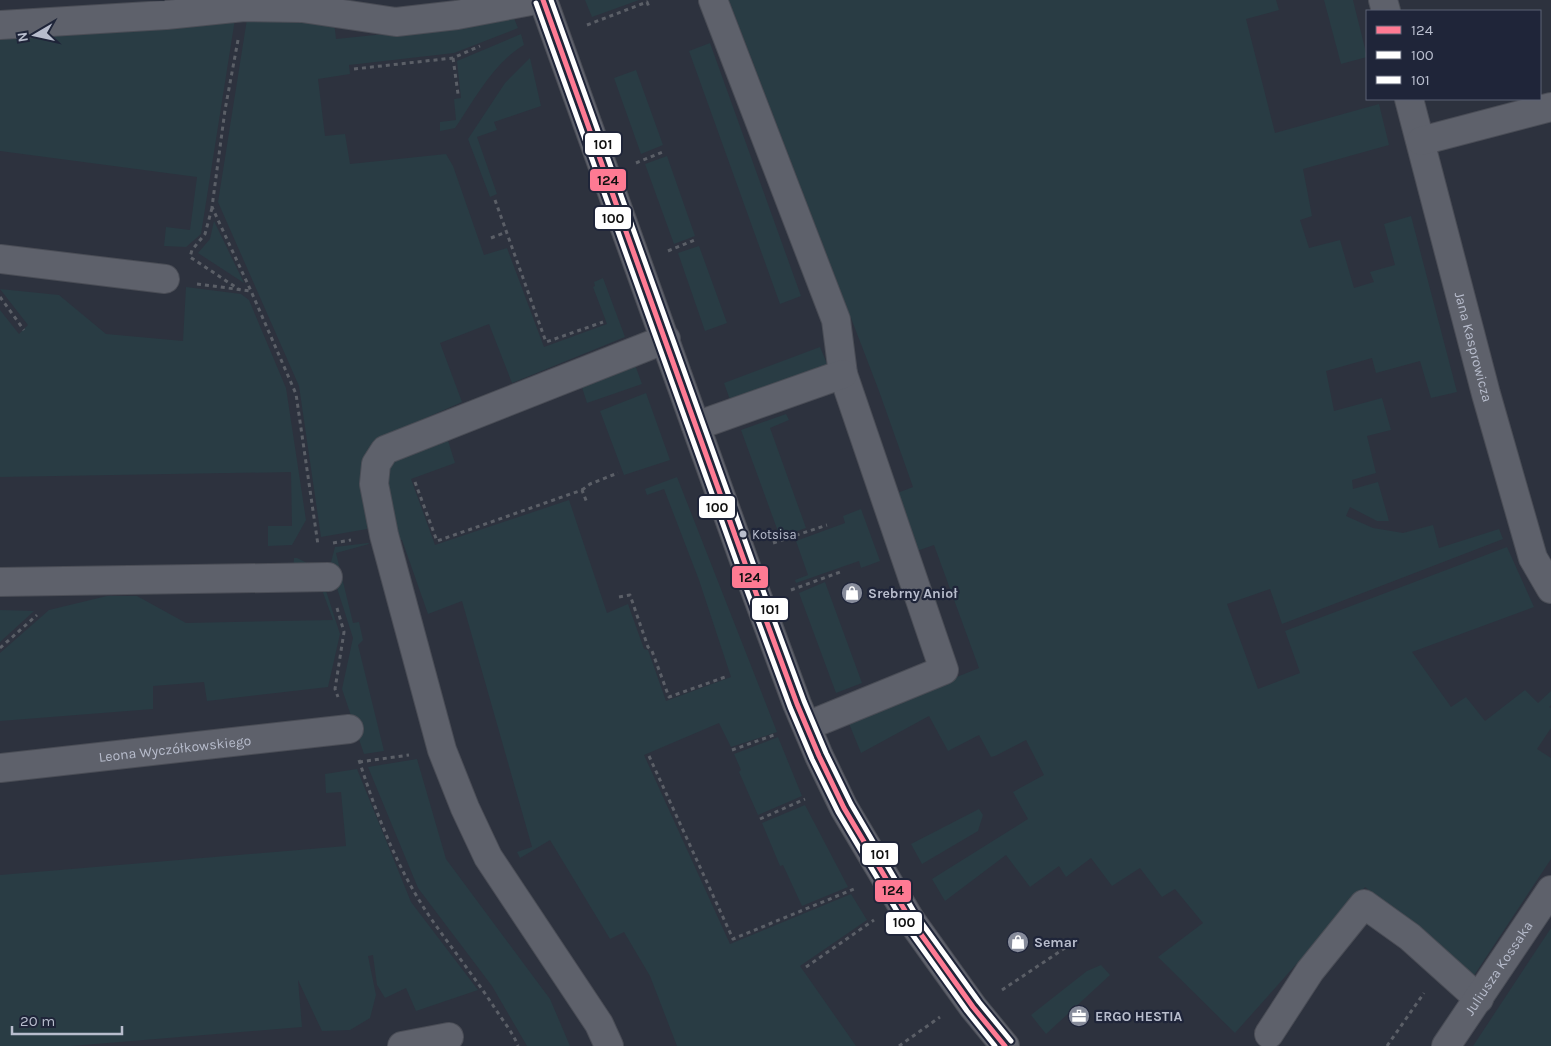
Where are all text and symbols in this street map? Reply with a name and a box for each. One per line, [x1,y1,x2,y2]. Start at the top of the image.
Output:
north arrow [10,10,60,60]
legend [1366,10,1541,100]
text: 124 [1411,21,1434,39]
text: N [13,31,32,43]
text: 100 [1411,46,1434,64]
text: 101 [1411,71,1430,89]
line badge: 101 [584,132,622,156]
text: 101 [594,136,612,153]
line badge: 124 [589,168,627,192]
text: 124 [597,172,620,189]
line badge: 100 [594,206,632,230]
text: 100 [602,210,624,227]
street label: Jana Kasprowicza [1451,290,1496,404]
line badge: 100 [698,495,736,519]
text: 100 [706,499,728,516]
place label: Kotsisa [752,527,797,542]
marker: Kotsisa [738,529,748,539]
line badge: 124 [731,565,769,589]
text: 124 [739,569,762,586]
shop icon: Srebrny Anioł [840,581,864,605]
place label: Srebrny Anioł [868,585,958,602]
line badge: 101 [751,597,789,621]
text: 101 [761,601,779,618]
street label: Leona Wyczółkowskiego [98,731,252,765]
line badge: 101 [861,842,899,866]
text: 101 [871,846,889,863]
line badge: 124 [874,879,912,903]
text: 124 [882,882,905,899]
line badge: 100 [885,911,923,935]
text: 100 [893,914,915,931]
street label: Juliusza Kossaka [1461,918,1536,1018]
shop icon: Semar [1006,930,1030,954]
place label: Semar [1034,934,1078,951]
scale bar [12,1004,122,1036]
office icon: ERGO HESTIA [1067,1004,1091,1028]
place label: ERGO HESTIA [1095,1008,1183,1025]
text: 20 m [20,1012,55,1030]

